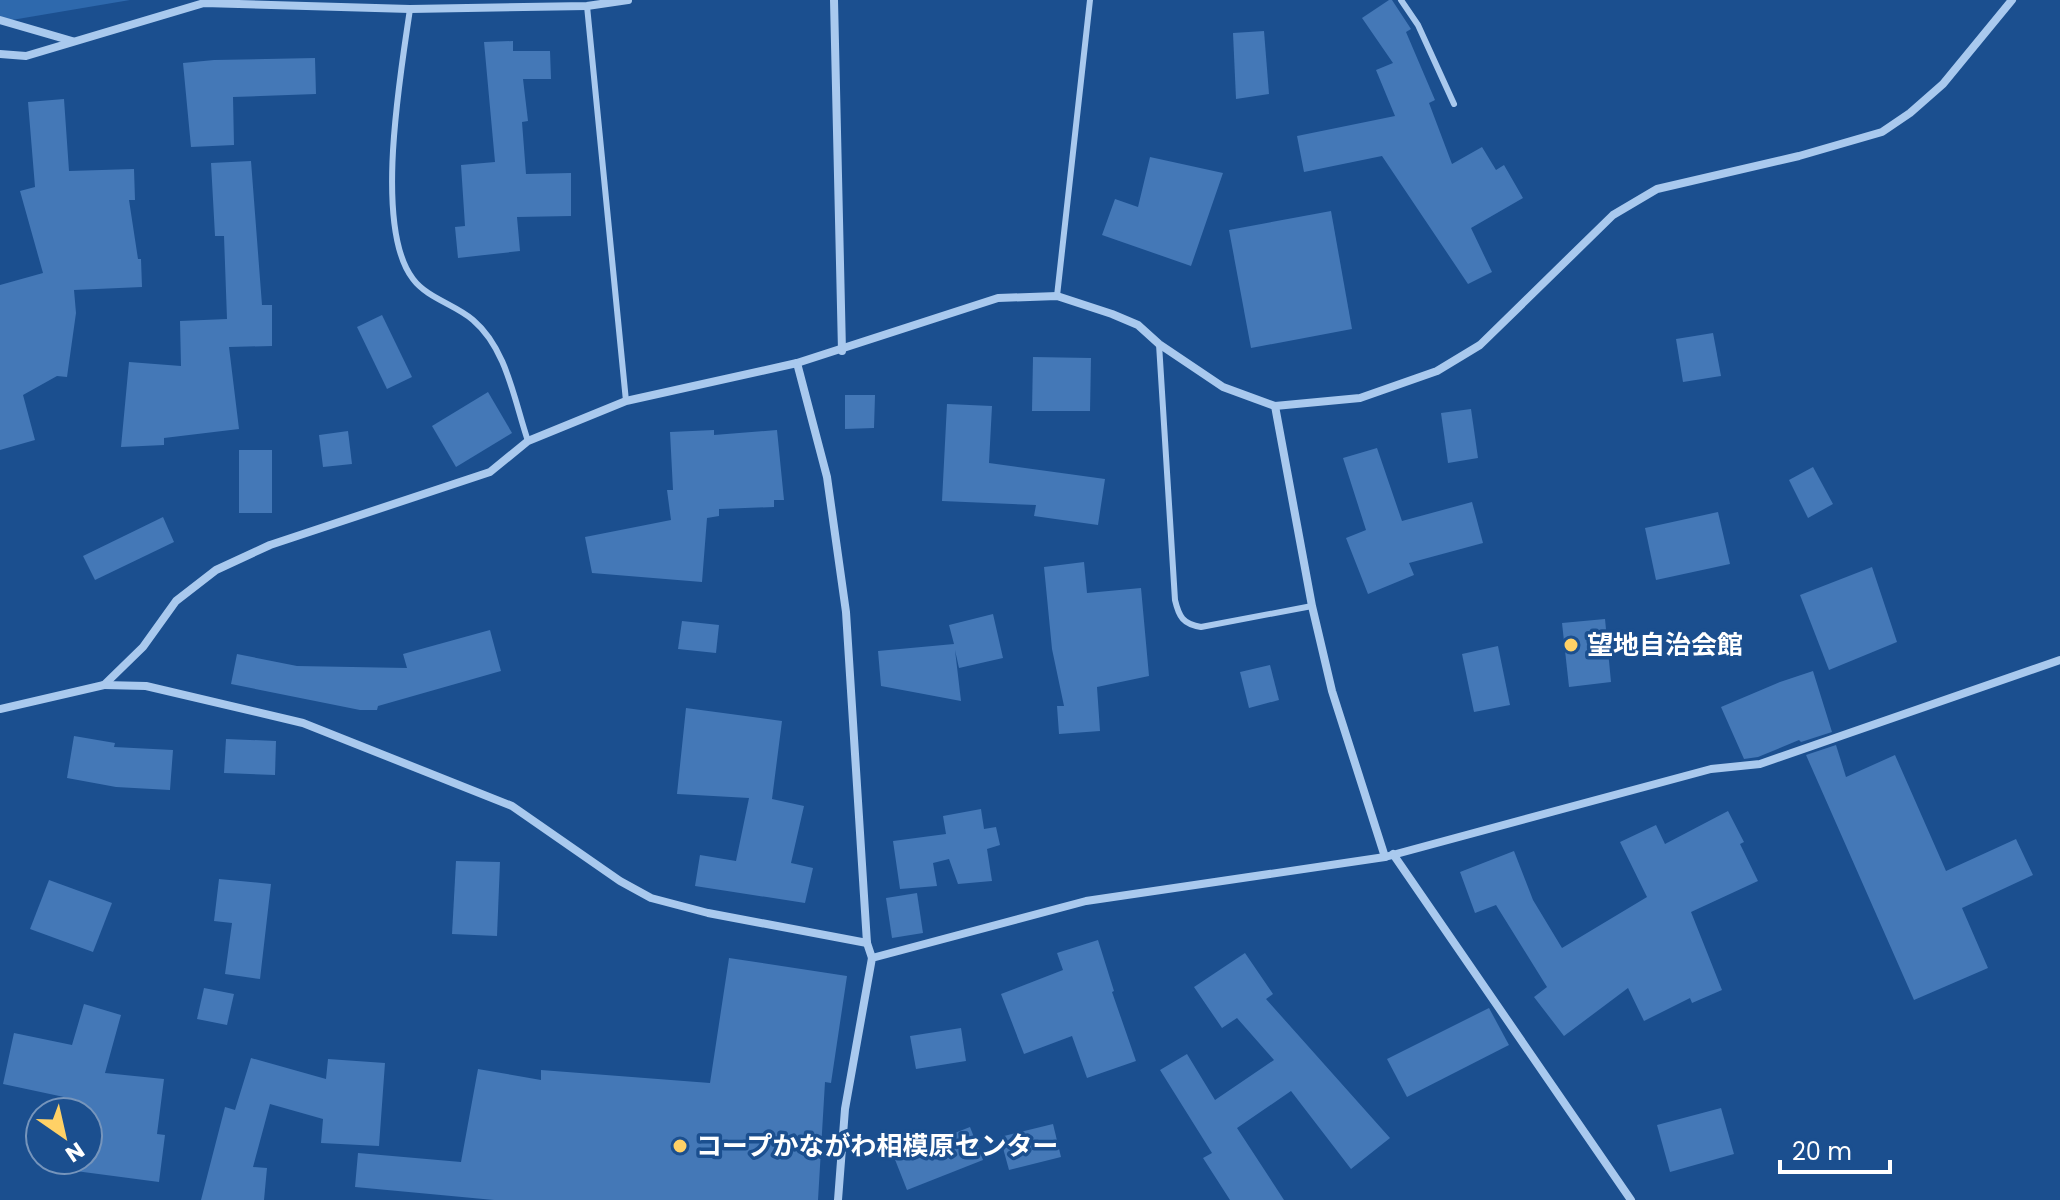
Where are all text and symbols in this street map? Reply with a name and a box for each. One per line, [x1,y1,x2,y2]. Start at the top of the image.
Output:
place label: 望地自治会館 [1587,627,1743,663]
marker: 望地自治会館 [1562,636,1580,654]
north arrow [24,1096,104,1176]
scale bar [1780,1124,1890,1174]
place label: コープかながわ相模原センター [696,1128,1058,1164]
text: N [59,1135,90,1170]
text: 20 m [1792,1135,1852,1168]
marker: コープかながわ相模原センター [671,1137,689,1155]

